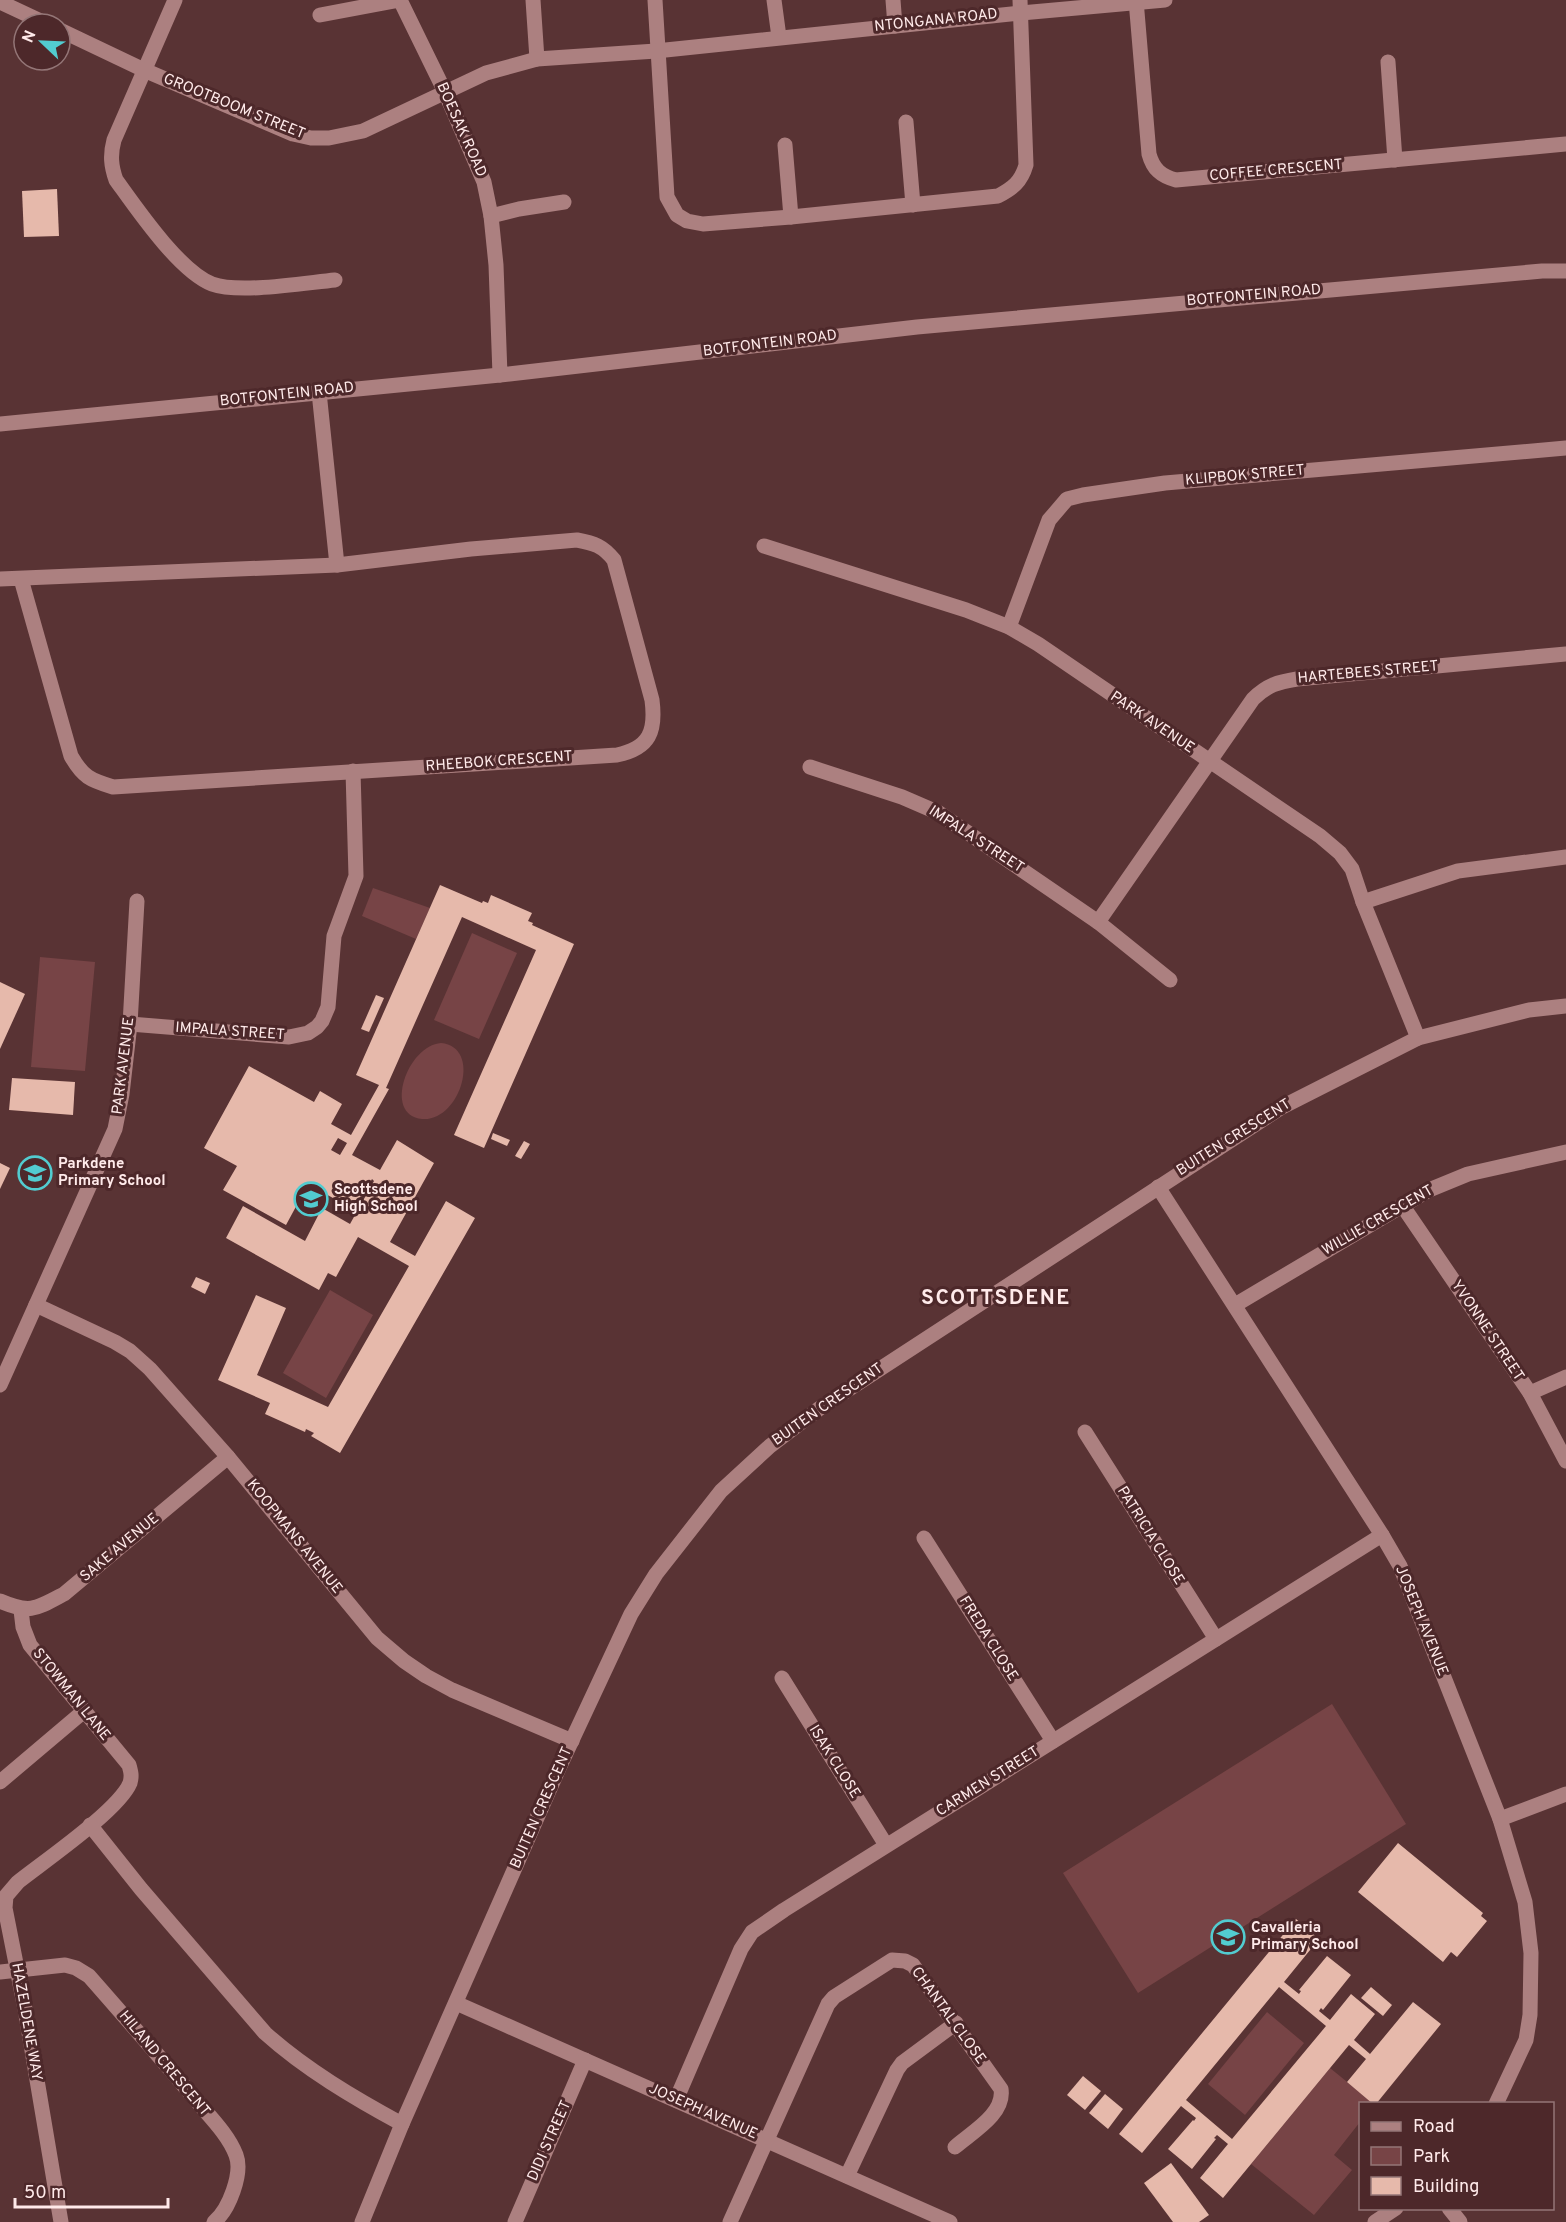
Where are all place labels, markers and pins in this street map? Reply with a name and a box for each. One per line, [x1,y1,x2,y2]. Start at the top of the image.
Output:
school or university icon: Parkdene Primary School [17,1155,53,1191]
place label: Parkdene Primary School [58,1155,166,1191]
school or university icon: Scottsdene High School [293,1181,329,1217]
place label: Scottsdene High School [334,1181,418,1217]
school or university icon: Cavalleria Primary School [1210,1919,1246,1955]
place label: Cavalleria Primary School [1251,1919,1359,1955]

